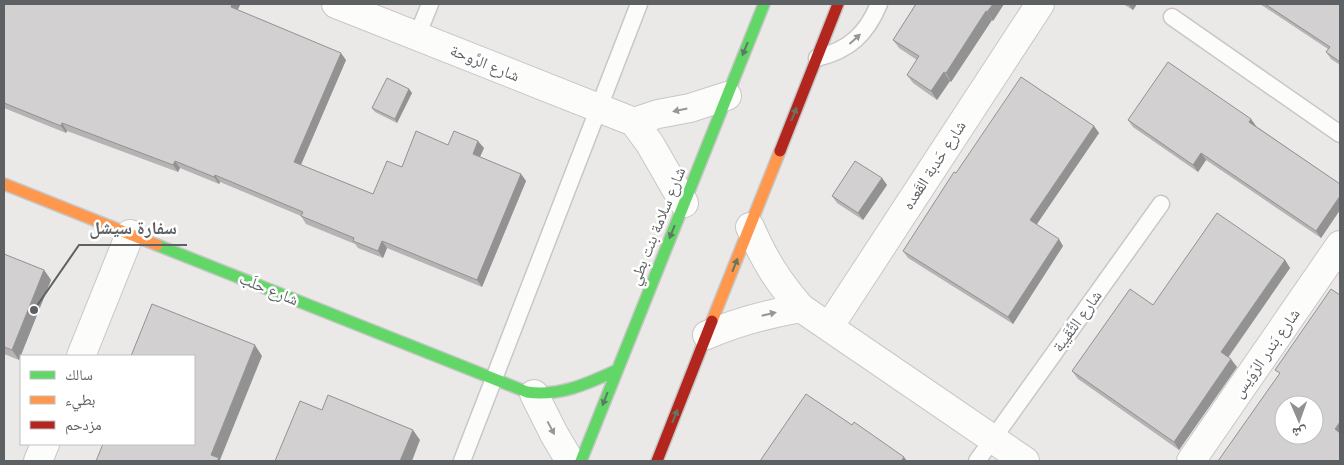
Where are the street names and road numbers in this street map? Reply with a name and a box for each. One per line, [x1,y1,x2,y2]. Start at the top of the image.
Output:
street label: شارع الرَّوحة [447,40,522,86]
street label: شارع حَدبة القَعده [898,117,971,214]
street label: شارع سلامة بنت بطي [625,164,692,289]
street label: شارع حلَب [236,269,301,310]
street label: شارع الثِّقَيبة [1048,287,1106,356]
street label: شارع بَندر الرّوَيس [1228,305,1305,402]

